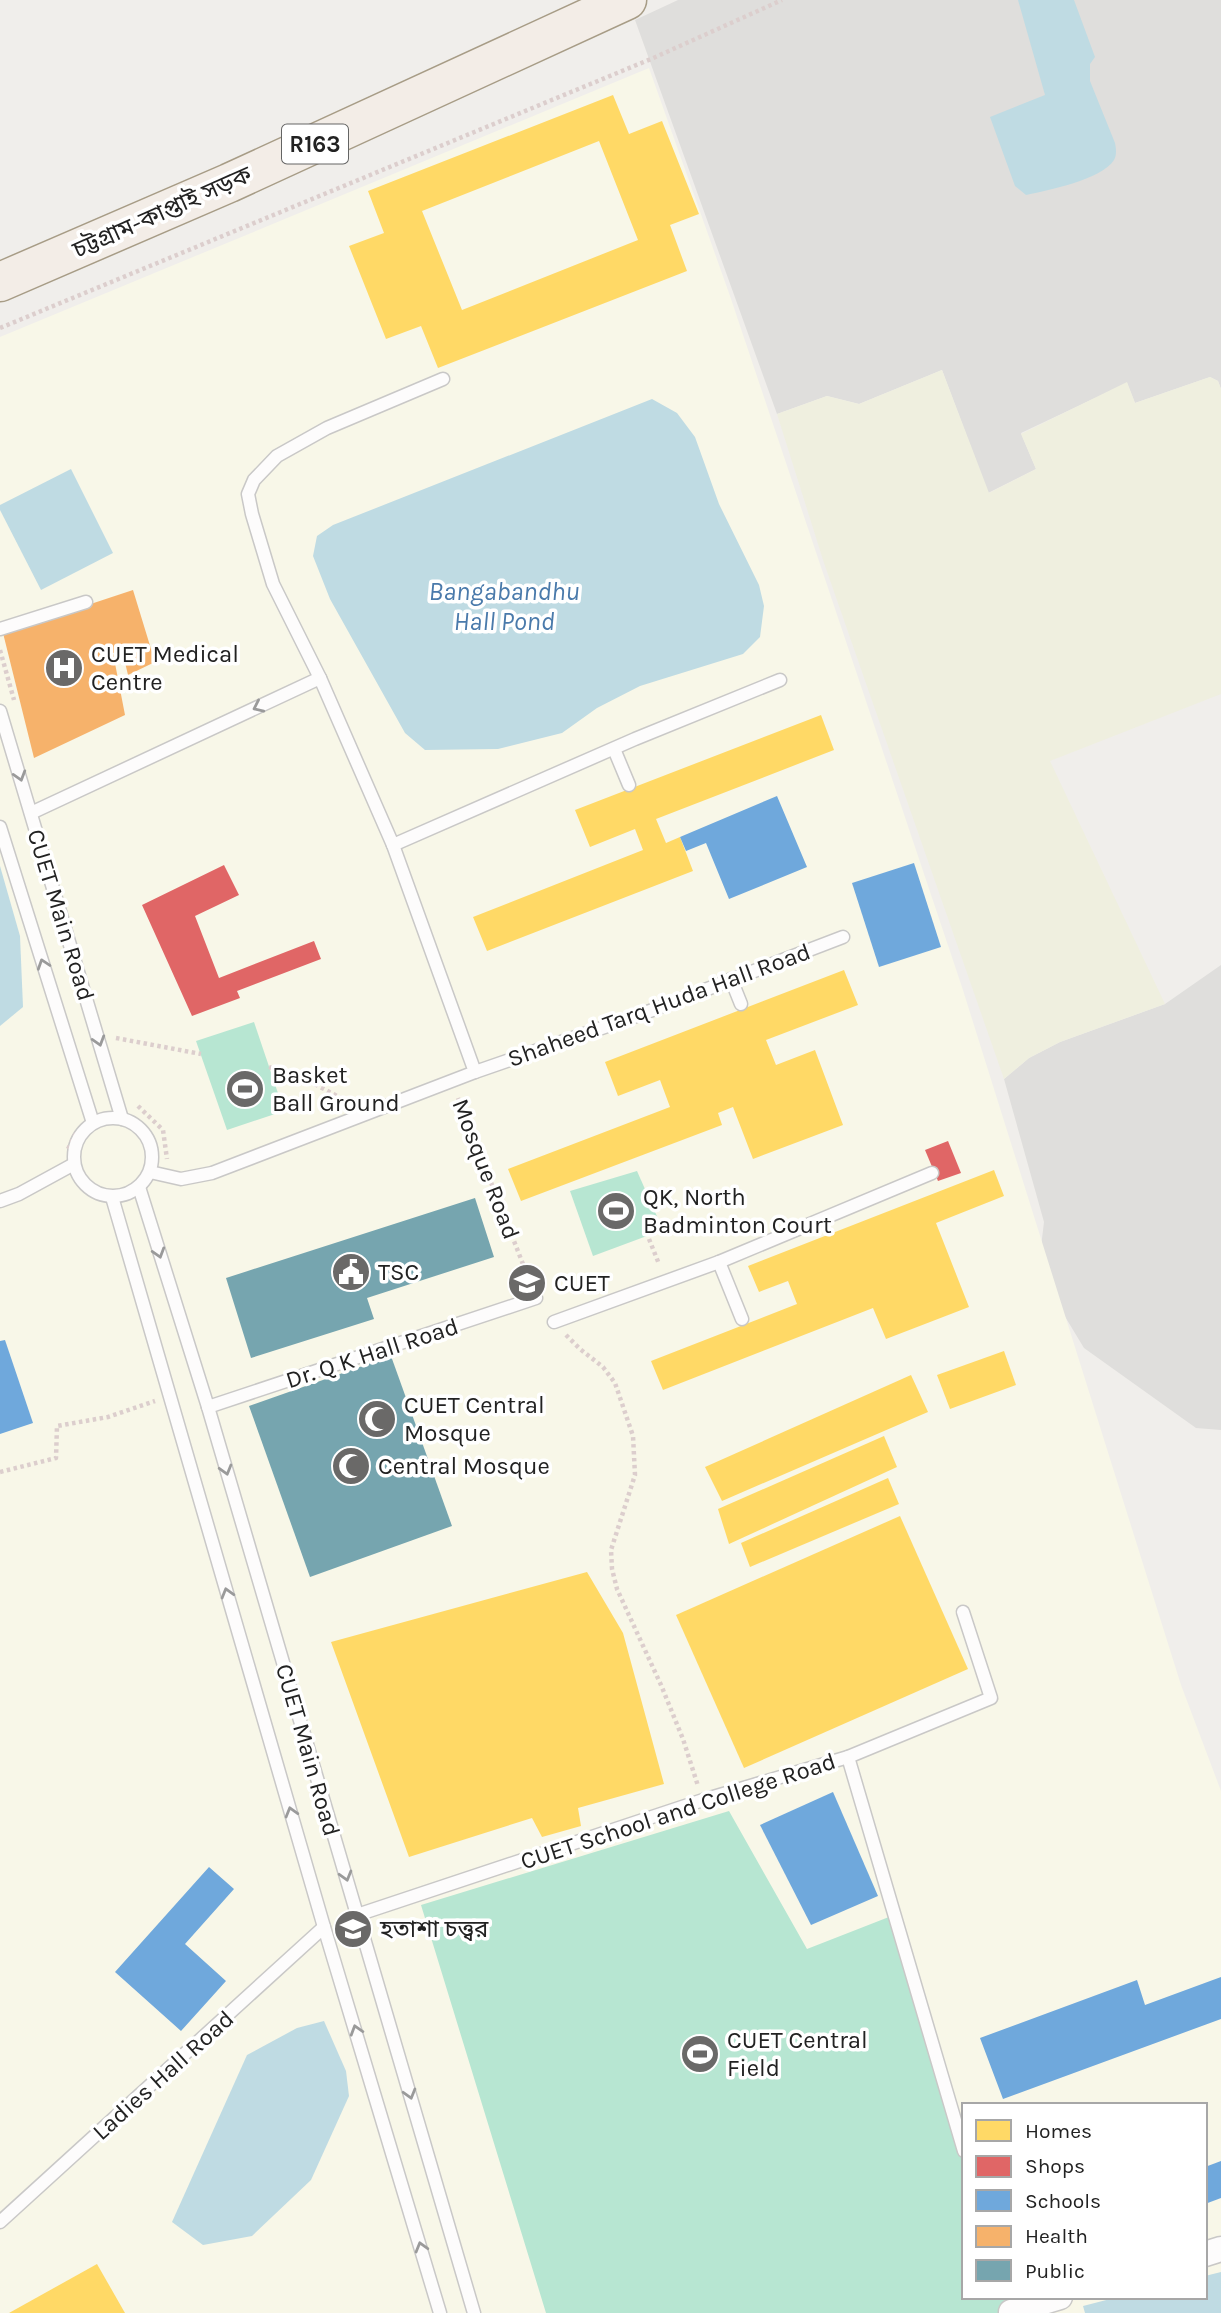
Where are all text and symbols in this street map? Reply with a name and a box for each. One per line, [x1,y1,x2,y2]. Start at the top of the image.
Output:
road number: R163 [282,125,348,164]
street label: চট্টগ্রাম-কাপ্তাই সড়ক [67,160,256,264]
water label: Bangabandhu Hall Pond [428,576,580,637]
place label: CUET Medical Centre [91,640,239,696]
hospital icon: CUET Medical Centre [43,647,85,689]
one-way arrow [253,699,265,713]
one-way arrow [11,770,26,782]
street label: CUET Main Road [22,826,100,1004]
street label: Shaheed Tarq Huda Hall Road [504,937,814,1073]
one-way arrow [37,959,52,971]
one-way arrow [91,1035,105,1047]
place label: Basket Ball Ground [272,1061,400,1117]
sports icon: Basket Ball Ground [224,1068,266,1110]
street label: Mosque Road [446,1095,526,1243]
place label: QK, North Badminton Court [643,1183,832,1239]
sports icon: QK, North Badminton Court [595,1190,637,1232]
one-way arrow [151,1246,165,1258]
public building icon: TSC [330,1251,372,1293]
place label: TSC [378,1258,419,1286]
school or university icon: CUET [506,1262,548,1304]
place label: CUET [554,1269,610,1297]
street label: Dr. Q K Hall Road [282,1312,462,1394]
place label: CUET Central Mosque [404,1391,545,1447]
mosque icon: CUET Central Mosque [356,1398,398,1440]
mosque icon: Central Mosque [330,1445,372,1487]
place label: Central Mosque [378,1452,550,1480]
one-way arrow [218,1464,233,1476]
one-way arrow [220,1587,235,1599]
street label: CUET Main Road [270,1661,346,1839]
street label: CUET School and College Road [517,1747,839,1875]
one-way arrow [284,1806,299,1818]
one-way arrow [337,1870,352,1882]
school or university icon: হতাশা চত্ত্বর [332,1908,374,1950]
place label: হতাশা চত্ত্বর [379,1915,489,1943]
street label: Ladies Hall Road [87,2004,239,2146]
one-way arrow [349,2024,364,2036]
place label: CUET Central Field [727,2026,868,2082]
sports icon: CUET Central Field [679,2033,721,2075]
one-way arrow [402,2088,416,2100]
legend [962,2103,1207,2299]
text: Homes [1025,2119,1092,2143]
text: Shops [1025,2154,1085,2178]
text: Schools [1025,2189,1101,2213]
text: Health [1025,2224,1088,2248]
one-way arrow [415,2242,430,2254]
text: Public [1025,2259,1085,2283]

